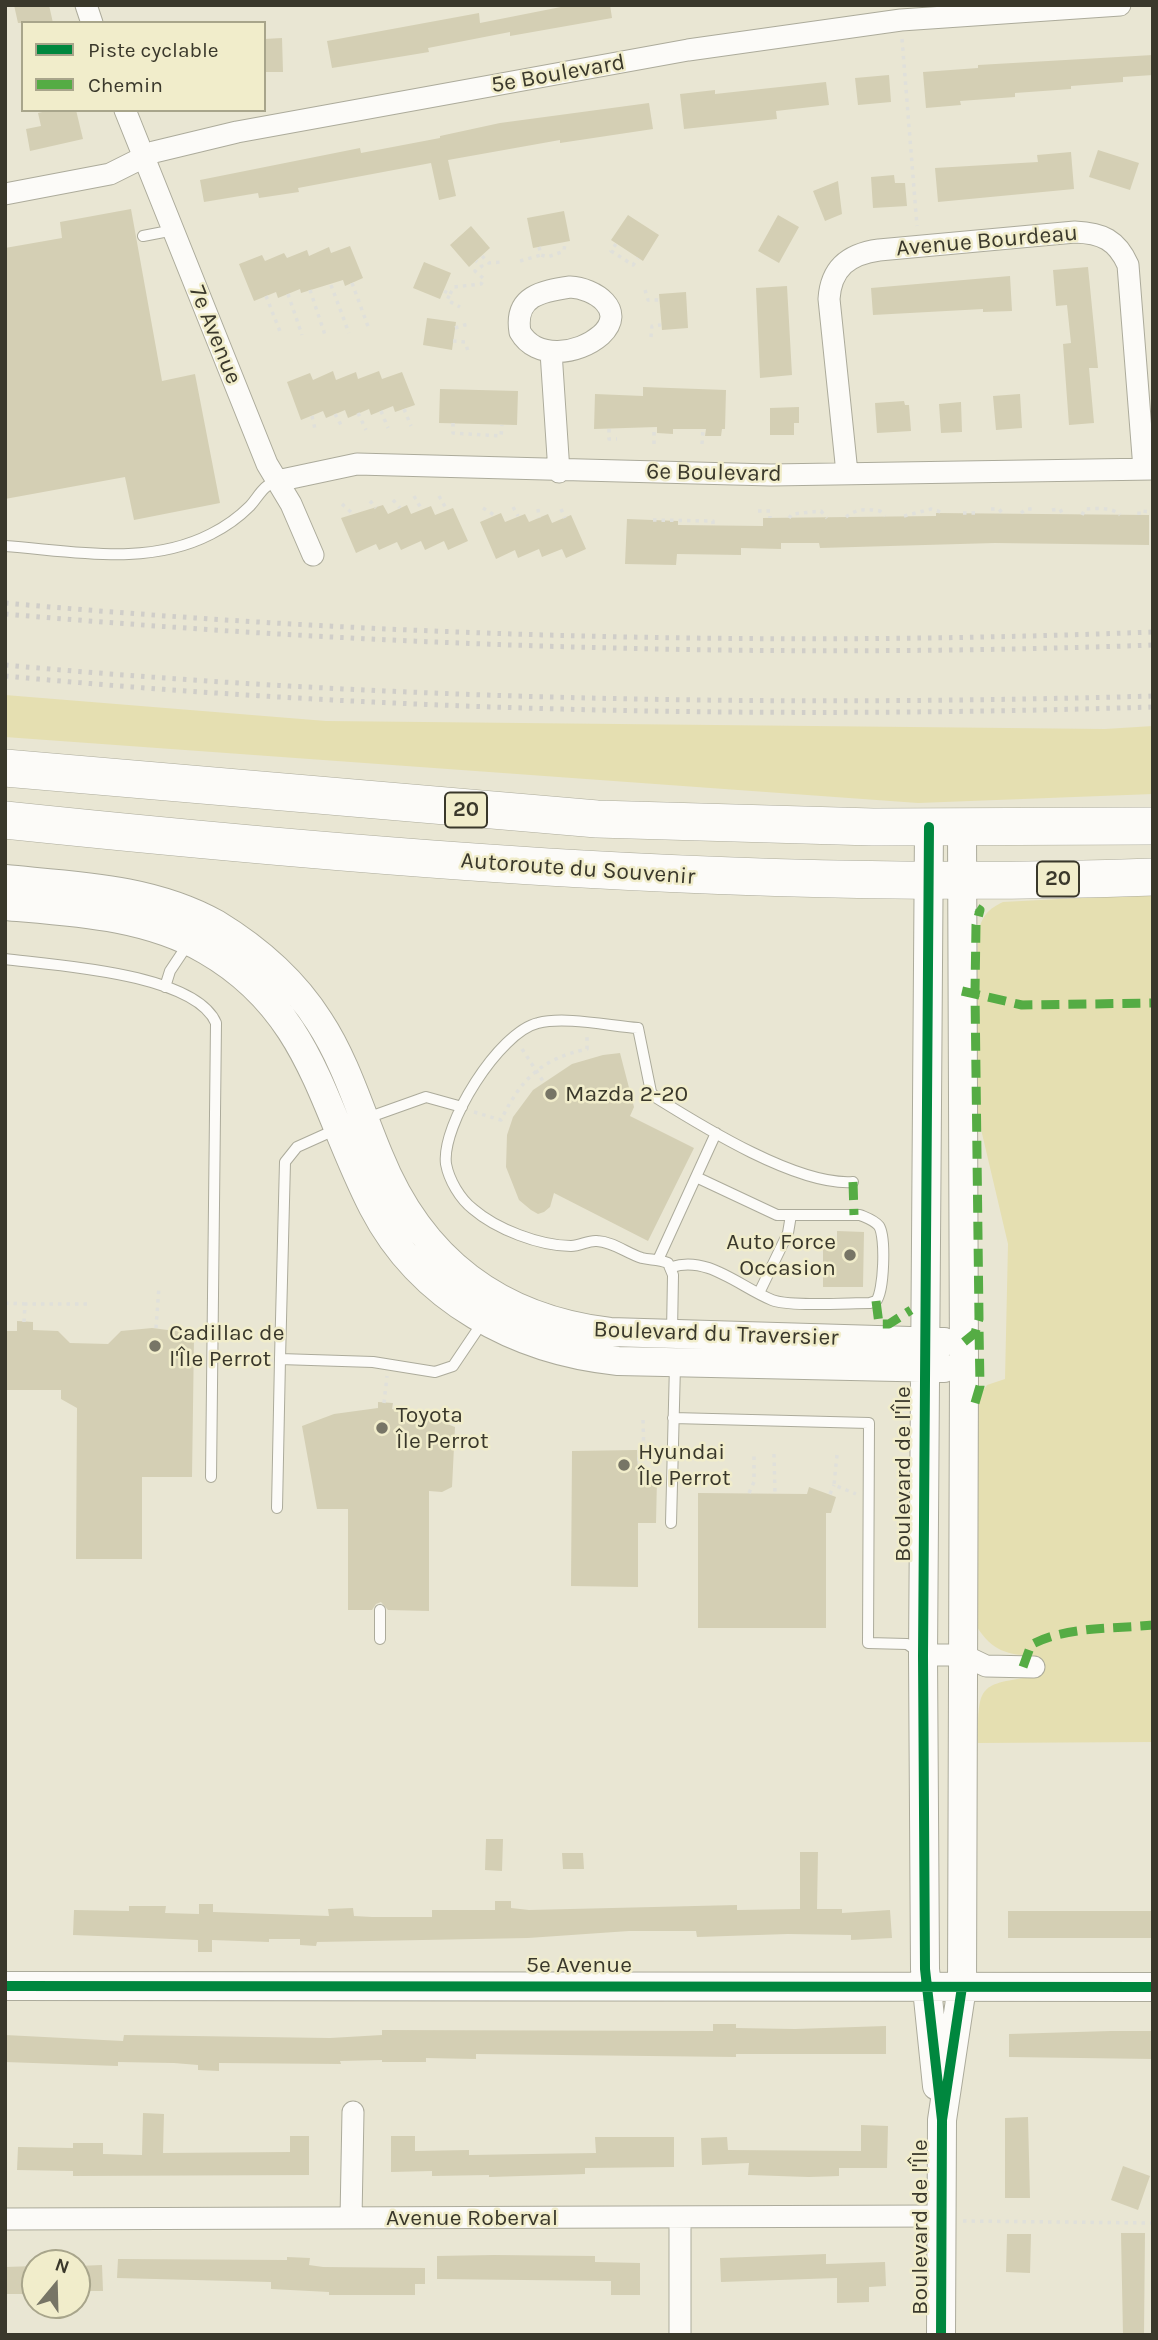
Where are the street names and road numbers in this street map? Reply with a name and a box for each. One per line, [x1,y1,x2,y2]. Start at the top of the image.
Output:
street label: 5e Boulevard [489,49,627,99]
street label: Avenue Bourdeau [895,219,1079,263]
street label: 7e Avenue [183,282,247,388]
street label: 6e Boulevard [646,458,782,488]
road number: 20 [445,792,487,828]
street label: Autoroute du Souvenir [460,847,696,891]
road number: 20 [1037,862,1079,896]
street label: Boulevard du Traversier [593,1316,839,1352]
street label: Boulevard de l'Île [889,1386,917,1562]
street label: 5e Avenue [526,1951,632,1979]
street label: Boulevard de l'Île [906,2139,934,2315]
street label: Avenue Roberval [386,2204,558,2232]

